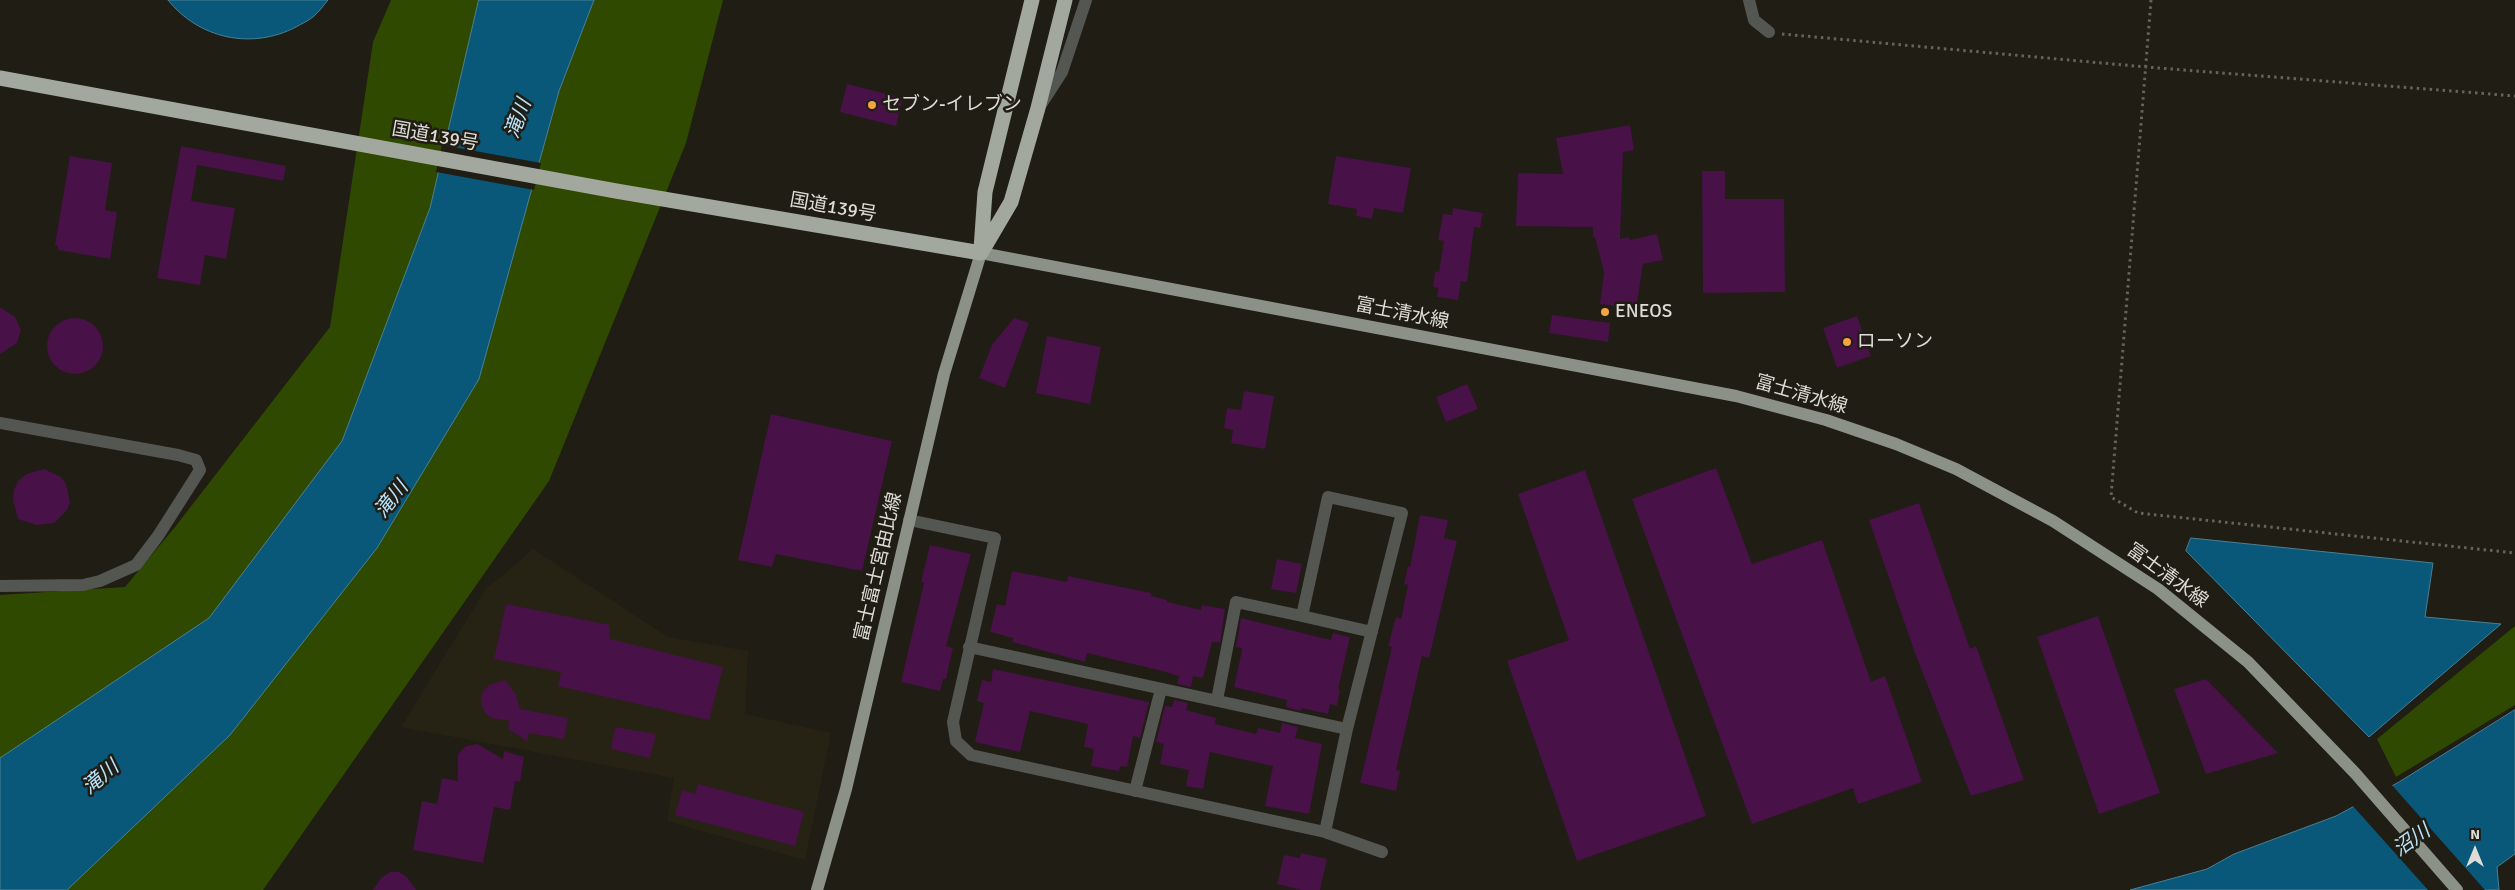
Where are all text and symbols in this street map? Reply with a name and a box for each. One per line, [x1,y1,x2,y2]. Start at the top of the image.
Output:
place label: セブン-イレブン [882,94,1022,116]
water label: 滝川 [501,96,537,142]
marker: セブン-イレブン [866,99,878,111]
street label: 国道139号 [390,118,480,156]
street label: 国道139号 [788,189,878,227]
street label: 富士清水線 [1353,294,1451,334]
place label: ENEOS [1615,301,1672,323]
marker: ENEOS [1599,306,1611,318]
place label: ローソン [1857,331,1933,353]
marker: ローソン [1841,336,1853,348]
street label: 富士清水線 [1752,371,1850,419]
water label: 滝川 [370,477,414,523]
street label: 富士富士宮由比線 [851,490,907,644]
street label: 富士清水線 [2122,539,2212,613]
water label: 滝川 [78,756,124,800]
water label: 沼川 [2389,820,2435,862]
north arrow [2450,825,2500,875]
text: N [2470,826,2480,843]

